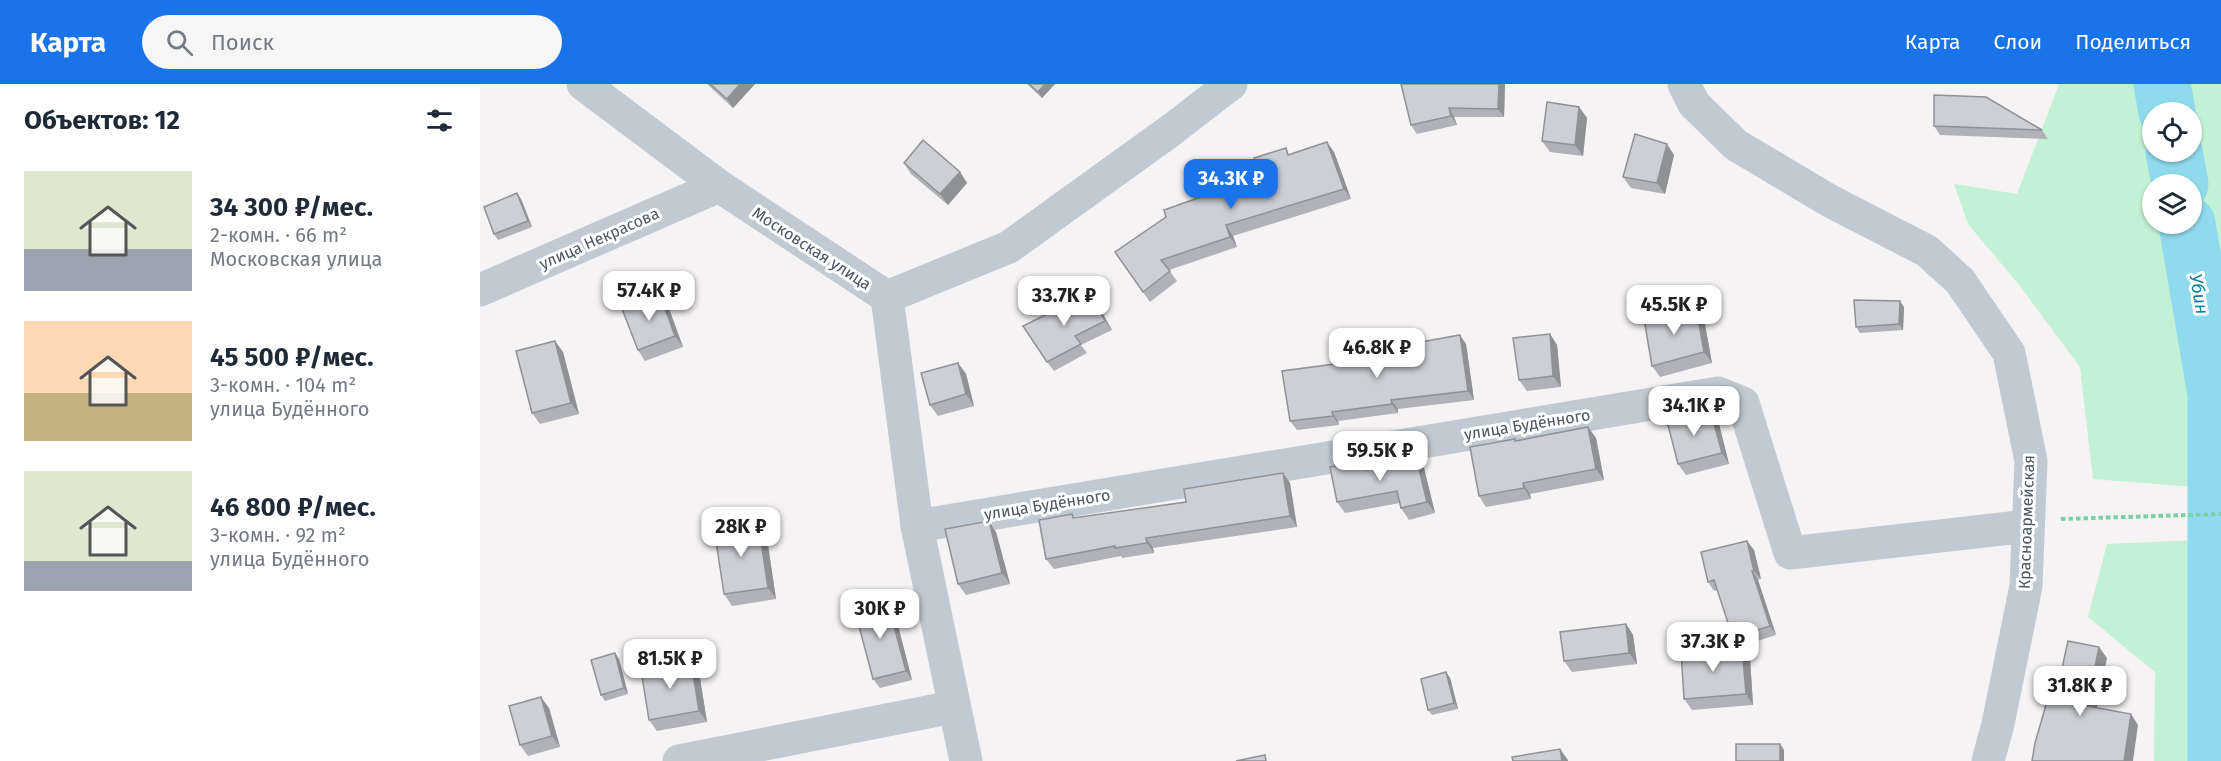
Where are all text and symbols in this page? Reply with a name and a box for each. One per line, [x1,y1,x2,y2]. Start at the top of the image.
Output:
search box [142,15,562,69]
text: Карта [30,26,106,59]
icon: search [163,26,196,59]
text: Поиск [211,29,274,56]
text: Карта [1905,29,1961,55]
text: Слои [1994,29,2042,55]
text: Поделиться [2075,29,2191,55]
map controls [2142,102,2202,234]
button: locate [2142,102,2202,162]
icon: filters [423,104,456,137]
text: Объектов: 12 [24,105,180,136]
pin: 34.3K ₽ [1176,159,1286,210]
text: 34.3K ₽ [1198,166,1264,190]
button: layers [2142,174,2202,234]
text: 34 300 ₽/мес. [210,192,373,223]
icon: home [72,195,144,267]
street label: Московская улица [749,203,875,294]
street label: улица Некрасова [536,204,662,273]
text: 2-комн. · 66 m² [210,223,347,247]
text: Московская улица [210,247,382,271]
pin: 57.4K ₽ [594,271,704,322]
water label: Убин [2185,272,2213,316]
pin: 33.7K ₽ [1009,276,1119,327]
text: 57.4K ₽ [617,278,681,302]
text: 33.7K ₽ [1032,283,1096,307]
pin: 45.5K ₽ [1619,285,1729,336]
text: 45.5K ₽ [1641,292,1707,316]
pin: 46.8K ₽ [1322,328,1432,379]
text: 46.8K ₽ [1343,335,1411,359]
text: 45 500 ₽/мес. [210,342,374,373]
icon: home [72,345,144,417]
text: 3-комн. · 104 m² [210,373,356,397]
pin: 34.1K ₽ [1639,386,1749,437]
text: 34.1K ₽ [1662,393,1726,417]
text: улица Будённого [210,397,369,421]
street label: улица Будённого [1463,405,1592,444]
pin: 59.5K ₽ [1325,431,1435,482]
text: 59.5K ₽ [1347,438,1413,462]
street label: Красноармейская [2015,455,2038,589]
street label: улица Будённого [983,485,1112,524]
text: 46 800 ₽/мес. [210,492,376,523]
icon: home [72,495,144,567]
pin: 28K ₽ [699,507,783,558]
text: 28K ₽ [715,514,767,538]
text: 3-комн. · 92 m² [210,523,346,547]
text: улица Будённого [210,547,369,571]
pin: 30K ₽ [838,589,922,640]
text: 30K ₽ [854,596,906,620]
pin: 37.3K ₽ [1658,622,1768,673]
text: 37.3K ₽ [1681,629,1745,653]
pin: 81.5K ₽ [615,639,725,690]
text: 81.5K ₽ [637,646,703,670]
pin: 31.8K ₽ [2025,666,2135,717]
text: 31.8K ₽ [2048,673,2112,697]

